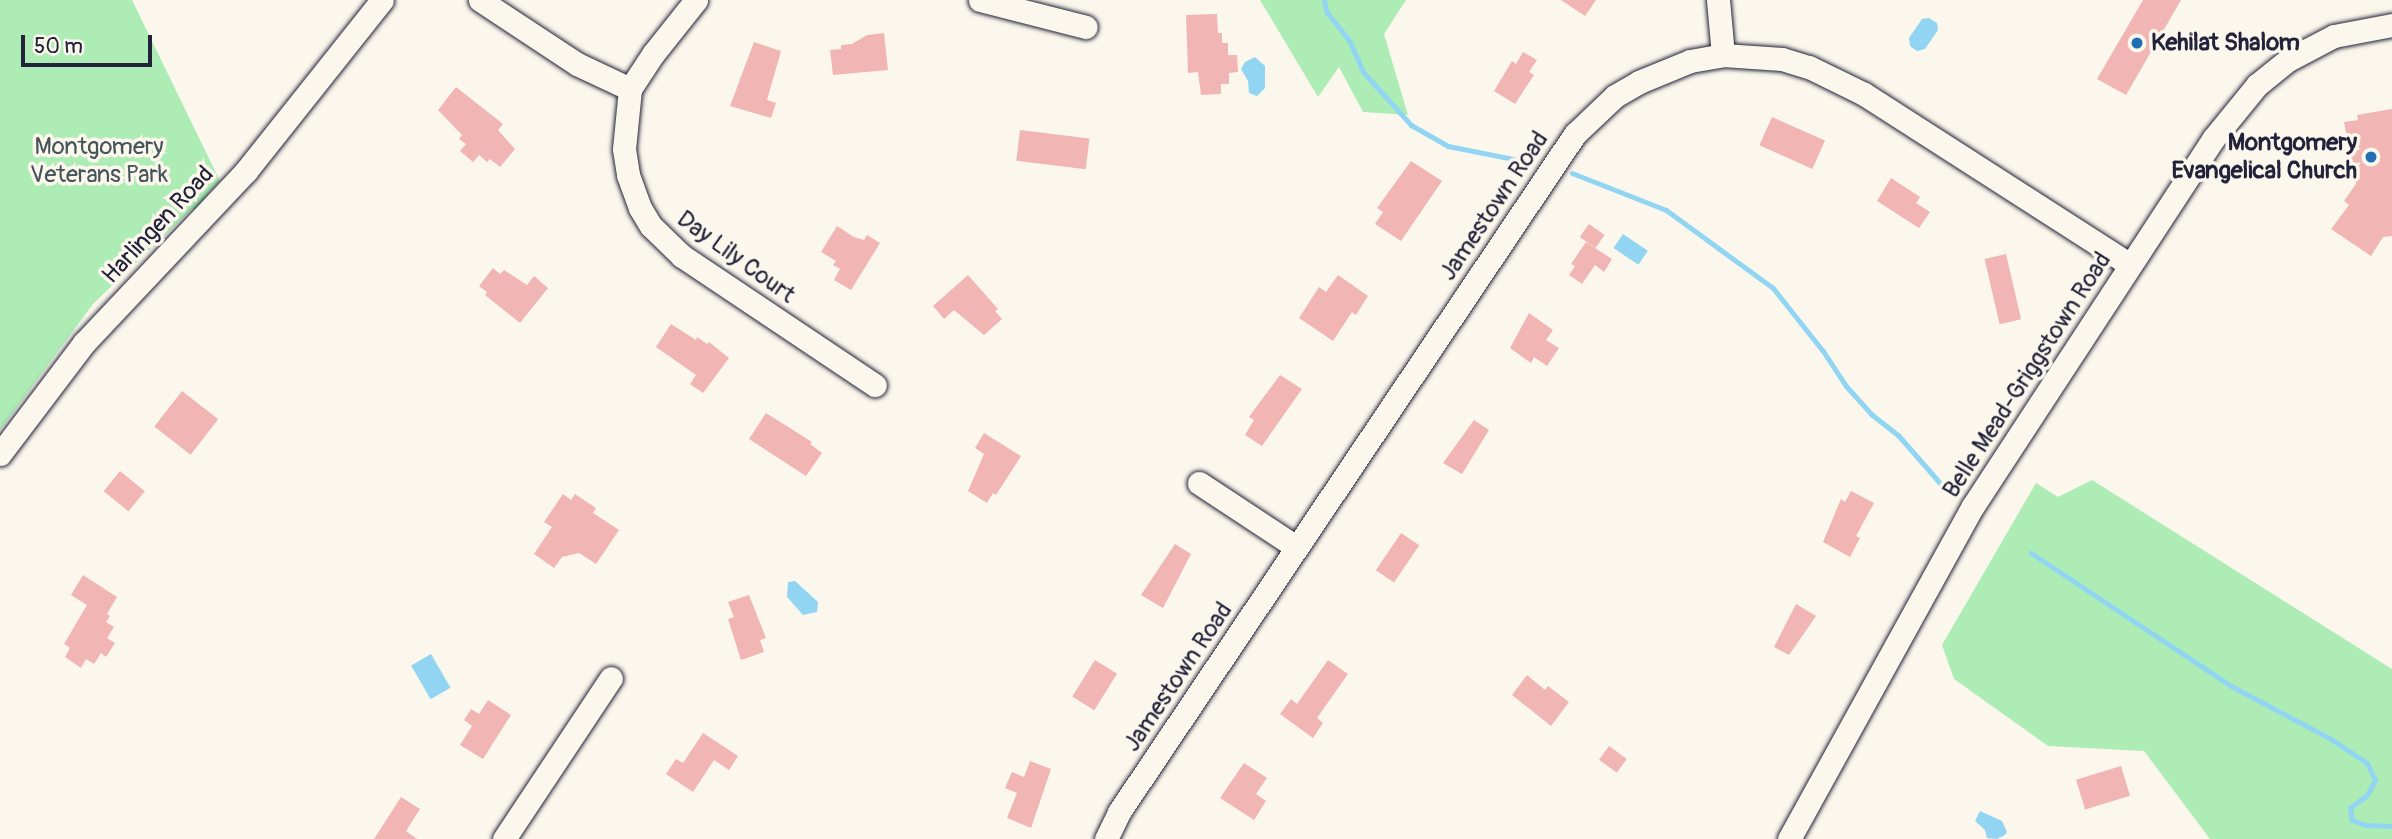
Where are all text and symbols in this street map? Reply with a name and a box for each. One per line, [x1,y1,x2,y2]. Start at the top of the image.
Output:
scale bar [24,21,156,65]
place label: Kehilat Shalom [2151,29,2300,57]
text: 50 m [34,33,83,60]
marker: Kehilat Shalom [2129,35,2145,51]
street label: Jamestown Road [1434,126,1554,286]
place label: Montgomery Evangelical Church [2171,129,2357,185]
park label: Montgomery Veterans Park [30,133,168,189]
marker: Montgomery Evangelical Church [2363,149,2379,165]
street label: Harlingen Road [96,160,220,290]
street label: Day Lily Court [671,205,801,309]
street label: Belle Mead-Griggstown Road [1937,247,2117,503]
street label: Jamestown Road [1118,597,1238,757]

